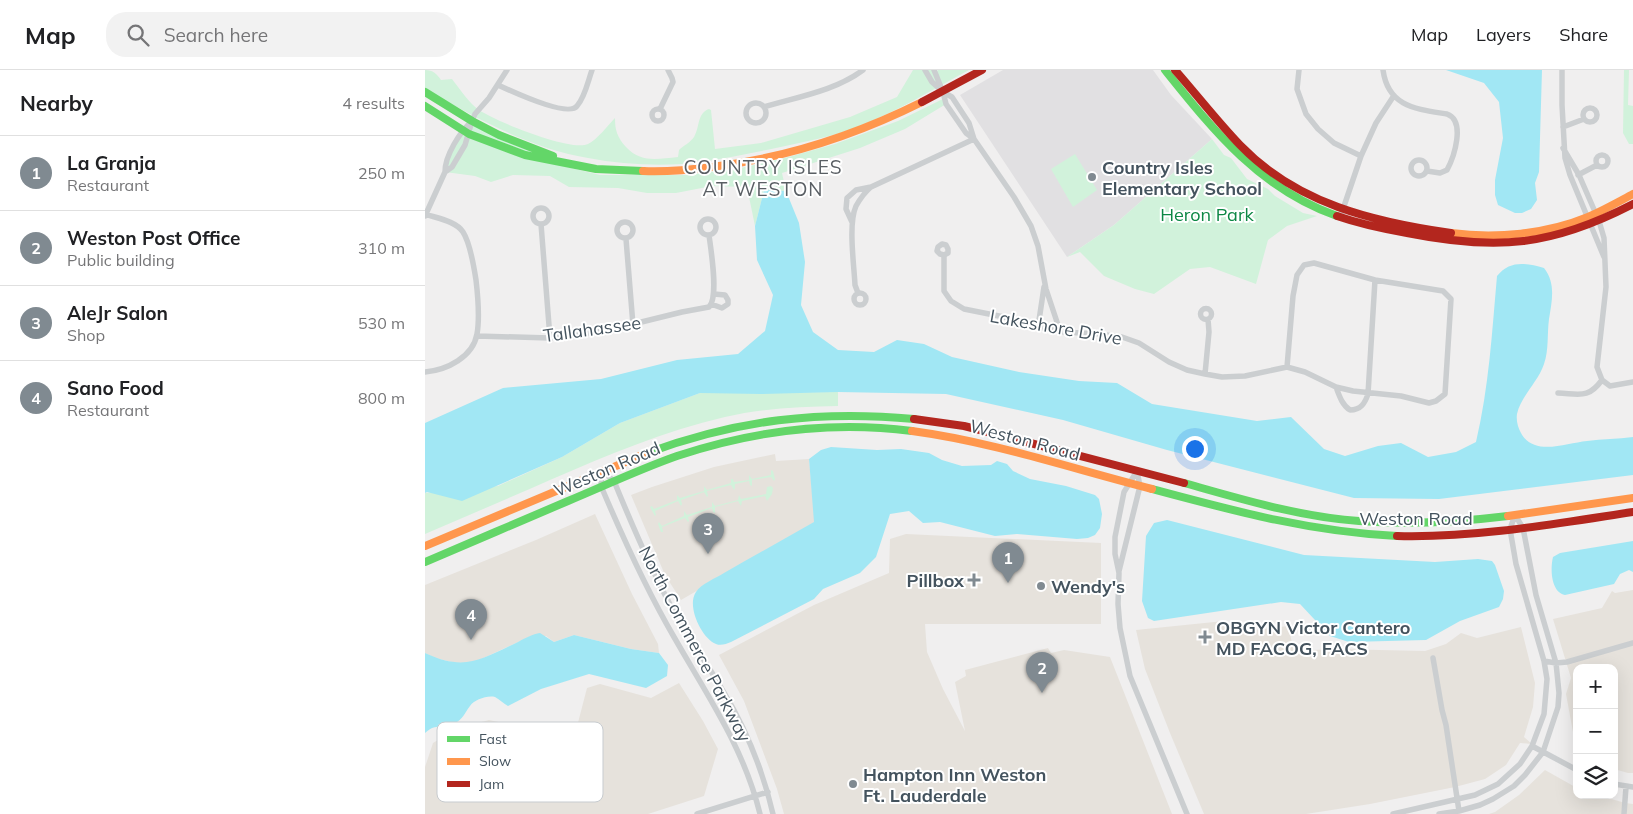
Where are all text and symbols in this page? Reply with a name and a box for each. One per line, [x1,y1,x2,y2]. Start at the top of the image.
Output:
search box [106,12,456,57]
text: Map [25,20,76,50]
icon: search [124,21,152,49]
text: Search here [164,23,268,47]
text: Map [1411,23,1448,46]
text: Layers [1476,23,1531,46]
text: Share [1559,23,1608,46]
text: Nearby [20,90,93,116]
text: 4 results [342,93,405,113]
text: La Granja [67,151,156,175]
district label: COUNTRY ISLES AT WESTON [683,155,843,201]
place label: Country Isles Elementary School [1102,156,1262,200]
text: 1 [31,163,41,183]
text: 250 m [358,163,405,183]
marker: Country Isles Elementary School [1086,171,1098,183]
text: Restaurant [67,175,149,195]
park label: Heron Park [1160,203,1254,226]
text: Weston Post Office [67,226,240,250]
text: 2 [31,238,41,258]
text: 310 m [358,238,405,258]
text: Public building [67,250,175,270]
text: AleJr Salon [67,301,168,325]
street label: Lakeshore Drive [988,304,1124,350]
street label: Tallahassee [542,311,642,347]
text: 3 [31,313,41,333]
text: 530 m [358,313,405,333]
text: Shop [67,325,105,345]
text: Sano Food [67,376,164,400]
text: 4 [31,388,41,408]
text: 800 m [358,388,405,408]
text: Restaurant [67,400,149,420]
street label: Weston Road [967,414,1083,466]
street label: Weston Road [550,436,664,502]
your location [1182,436,1208,462]
street label: Weston Road [1359,507,1473,530]
pin: 3 [692,513,724,554]
street label: North Commerce Parkway [634,542,757,746]
pin: 1 [992,542,1024,583]
place label: Pillbox [906,569,965,592]
marker: Pillbox [968,574,980,586]
place label: Wendy's [1051,575,1125,598]
marker: Wendy's [1035,580,1047,592]
pin: 4 [455,599,487,640]
place label: OBGYN Victor Cantero MD FACOG, FACS [1216,616,1410,660]
marker: OBGYN Victor Cantero MD FACOG, FACS [1198,630,1212,644]
pin: 2 [1026,652,1058,693]
map controls [1573,664,1618,799]
button: + [1573,664,1618,709]
button: − [1573,709,1618,754]
legend [437,722,603,802]
text: Fast [479,730,507,748]
text: Slow [479,752,511,770]
button: layers [1573,754,1618,799]
place label: Hampton Inn Weston Ft. Lauderdale [863,763,1046,807]
text: Jam [479,775,504,793]
marker: Hampton Inn Weston Ft. Lauderdale [847,778,859,790]

